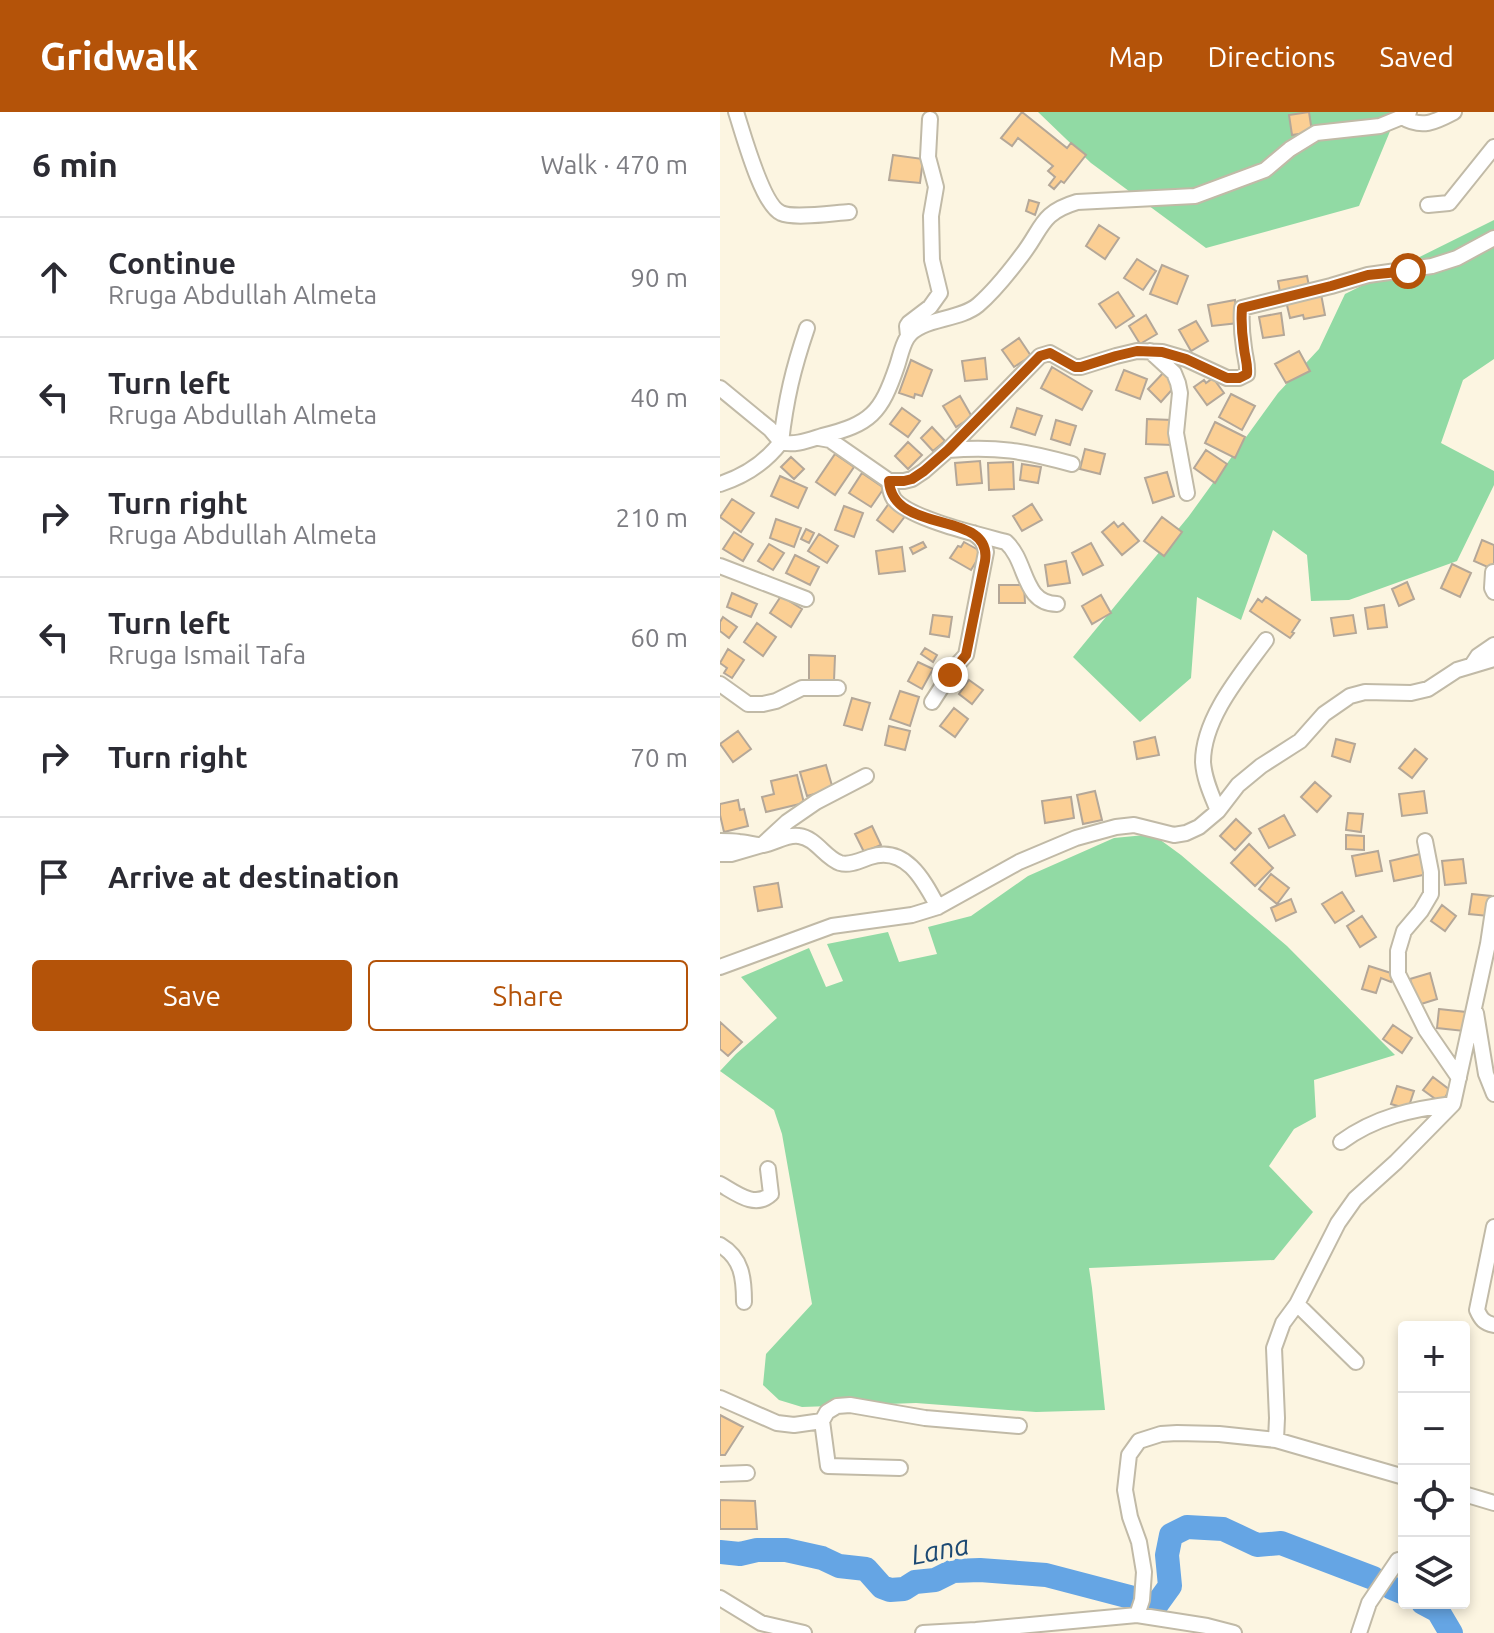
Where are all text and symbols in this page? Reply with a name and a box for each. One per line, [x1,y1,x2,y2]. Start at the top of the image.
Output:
text: Gridwalk [40,35,198,77]
text: Map [1108,41,1164,72]
text: Directions [1208,41,1335,72]
text: Saved [1379,41,1454,72]
text: 6 min [32,145,118,183]
text: Walk · 470 m [540,150,688,179]
text: Continue [108,246,236,280]
route start [1390,253,1426,289]
icon: ahead [32,255,76,299]
text: 90 m [630,263,688,292]
text: Rruga Abdullah Almeta [108,280,377,309]
text: Turn left [108,366,230,400]
icon: left [32,375,76,419]
text: 40 m [630,383,688,412]
text: Rruga Abdullah Almeta [108,400,377,429]
text: Turn right [108,486,248,520]
icon: right [32,495,76,539]
text: 210 m [616,503,688,532]
text: Rruga Abdullah Almeta [108,520,377,549]
text: Turn left [108,606,230,640]
icon: left [32,615,76,659]
text: 60 m [630,623,688,652]
text: Rruga Ismail Tafa [108,640,306,669]
route end [932,657,968,693]
icon: right [32,735,76,779]
text: Turn right [108,740,248,774]
text: 70 m [630,743,688,772]
icon: arrive [32,855,76,899]
text: Arrive at destination [108,860,400,894]
button: Save [32,960,352,1031]
button: Share [368,960,688,1031]
map controls [1398,1321,1470,1609]
button: + [1398,1321,1470,1393]
button: − [1398,1393,1470,1465]
button: locate [1398,1465,1470,1537]
water label: Lana [908,1528,972,1570]
button: layers [1398,1537,1470,1609]

